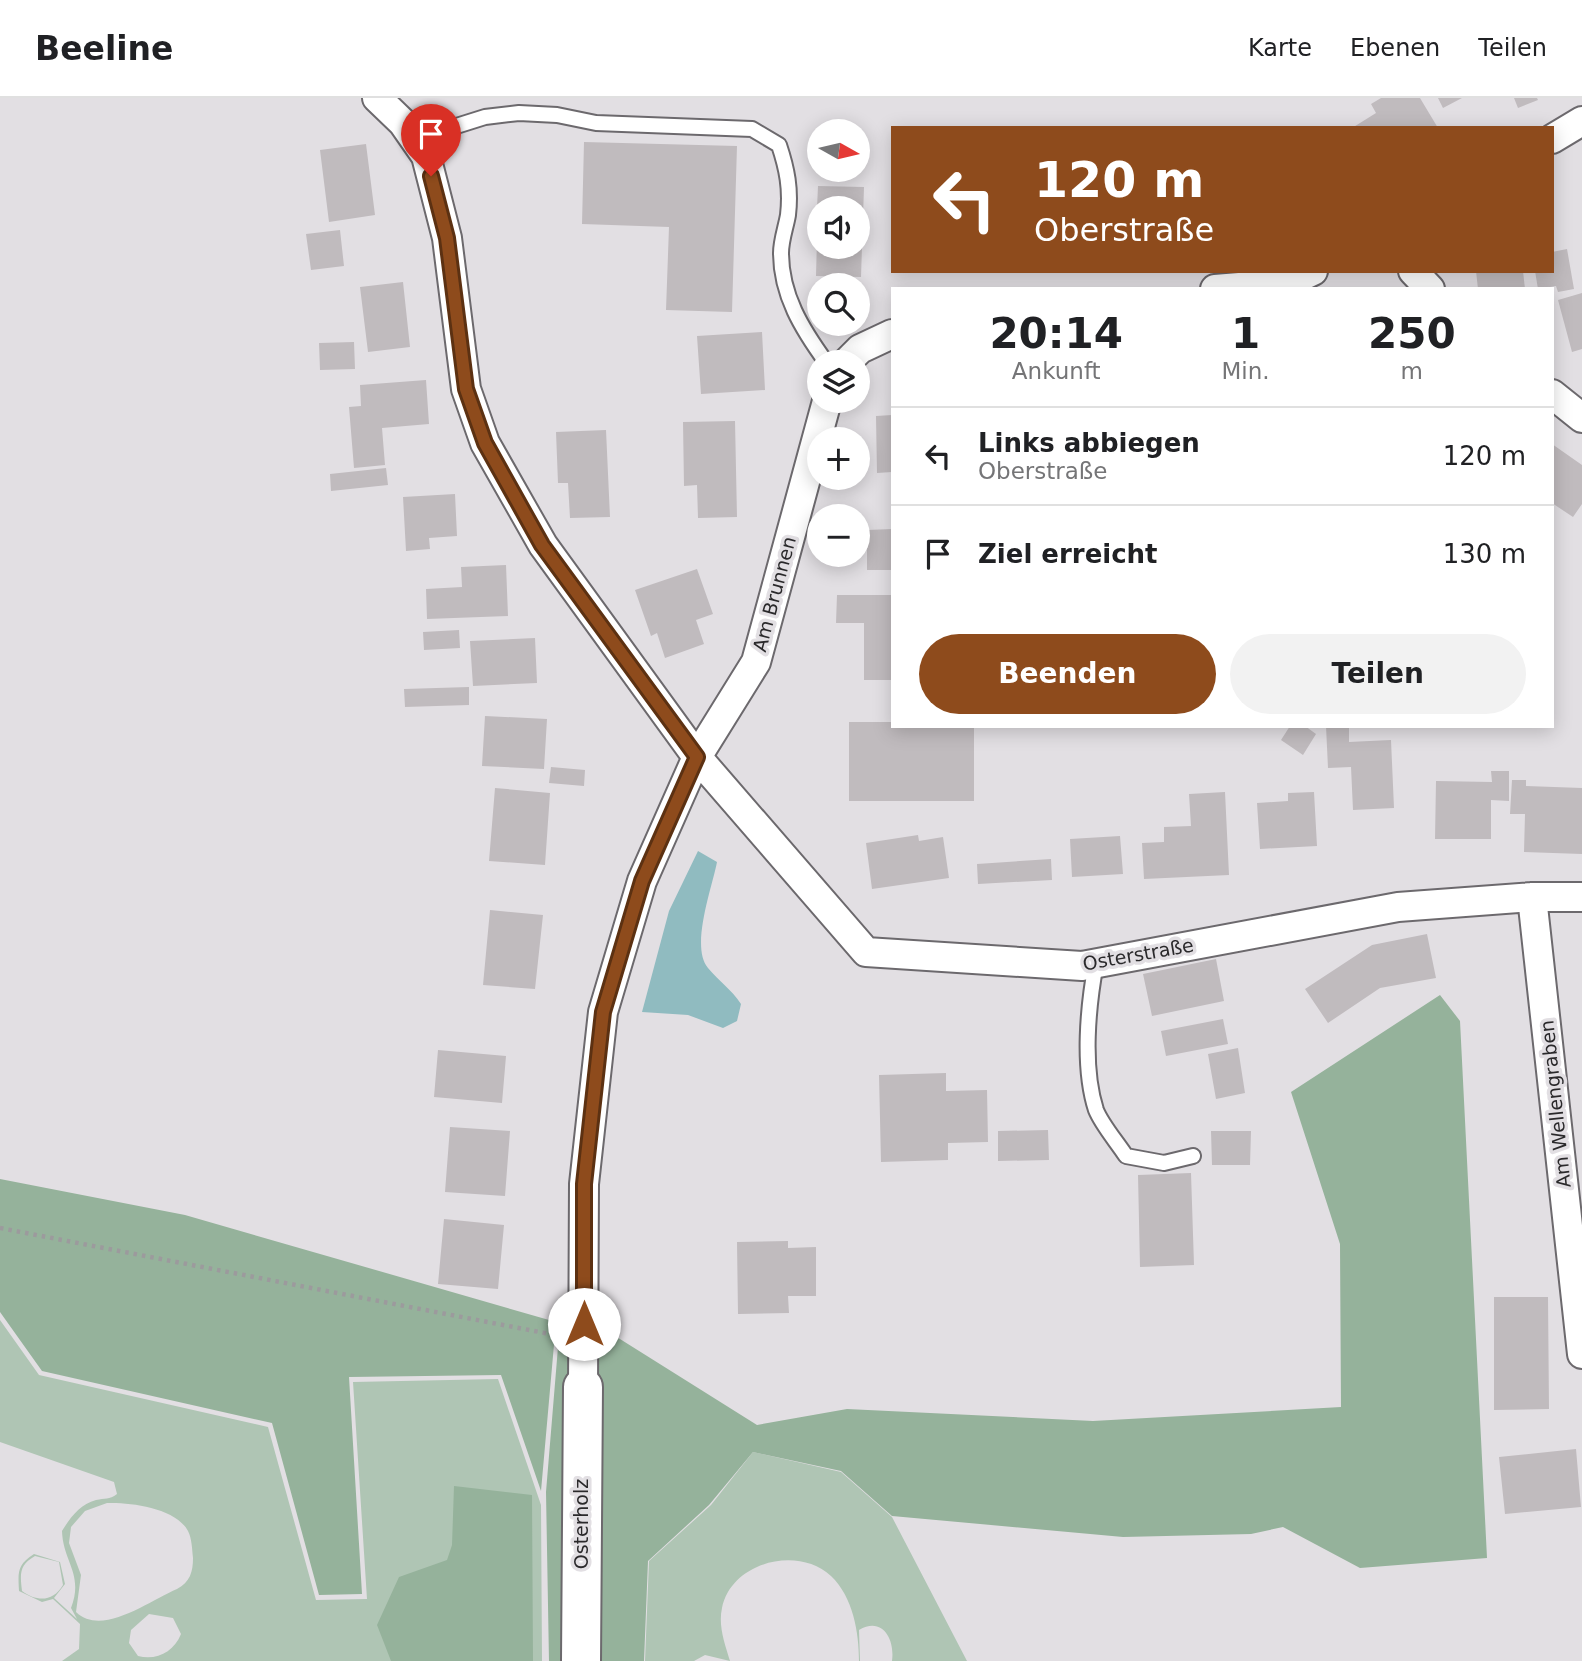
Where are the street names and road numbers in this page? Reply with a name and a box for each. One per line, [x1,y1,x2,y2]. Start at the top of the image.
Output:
street label: Am Brunnen [748,534,800,654]
street label: Osterstraße [1081,933,1195,975]
street label: Am Wellengraben [1535,1019,1575,1189]
street label: Osterholz [570,1479,592,1569]

